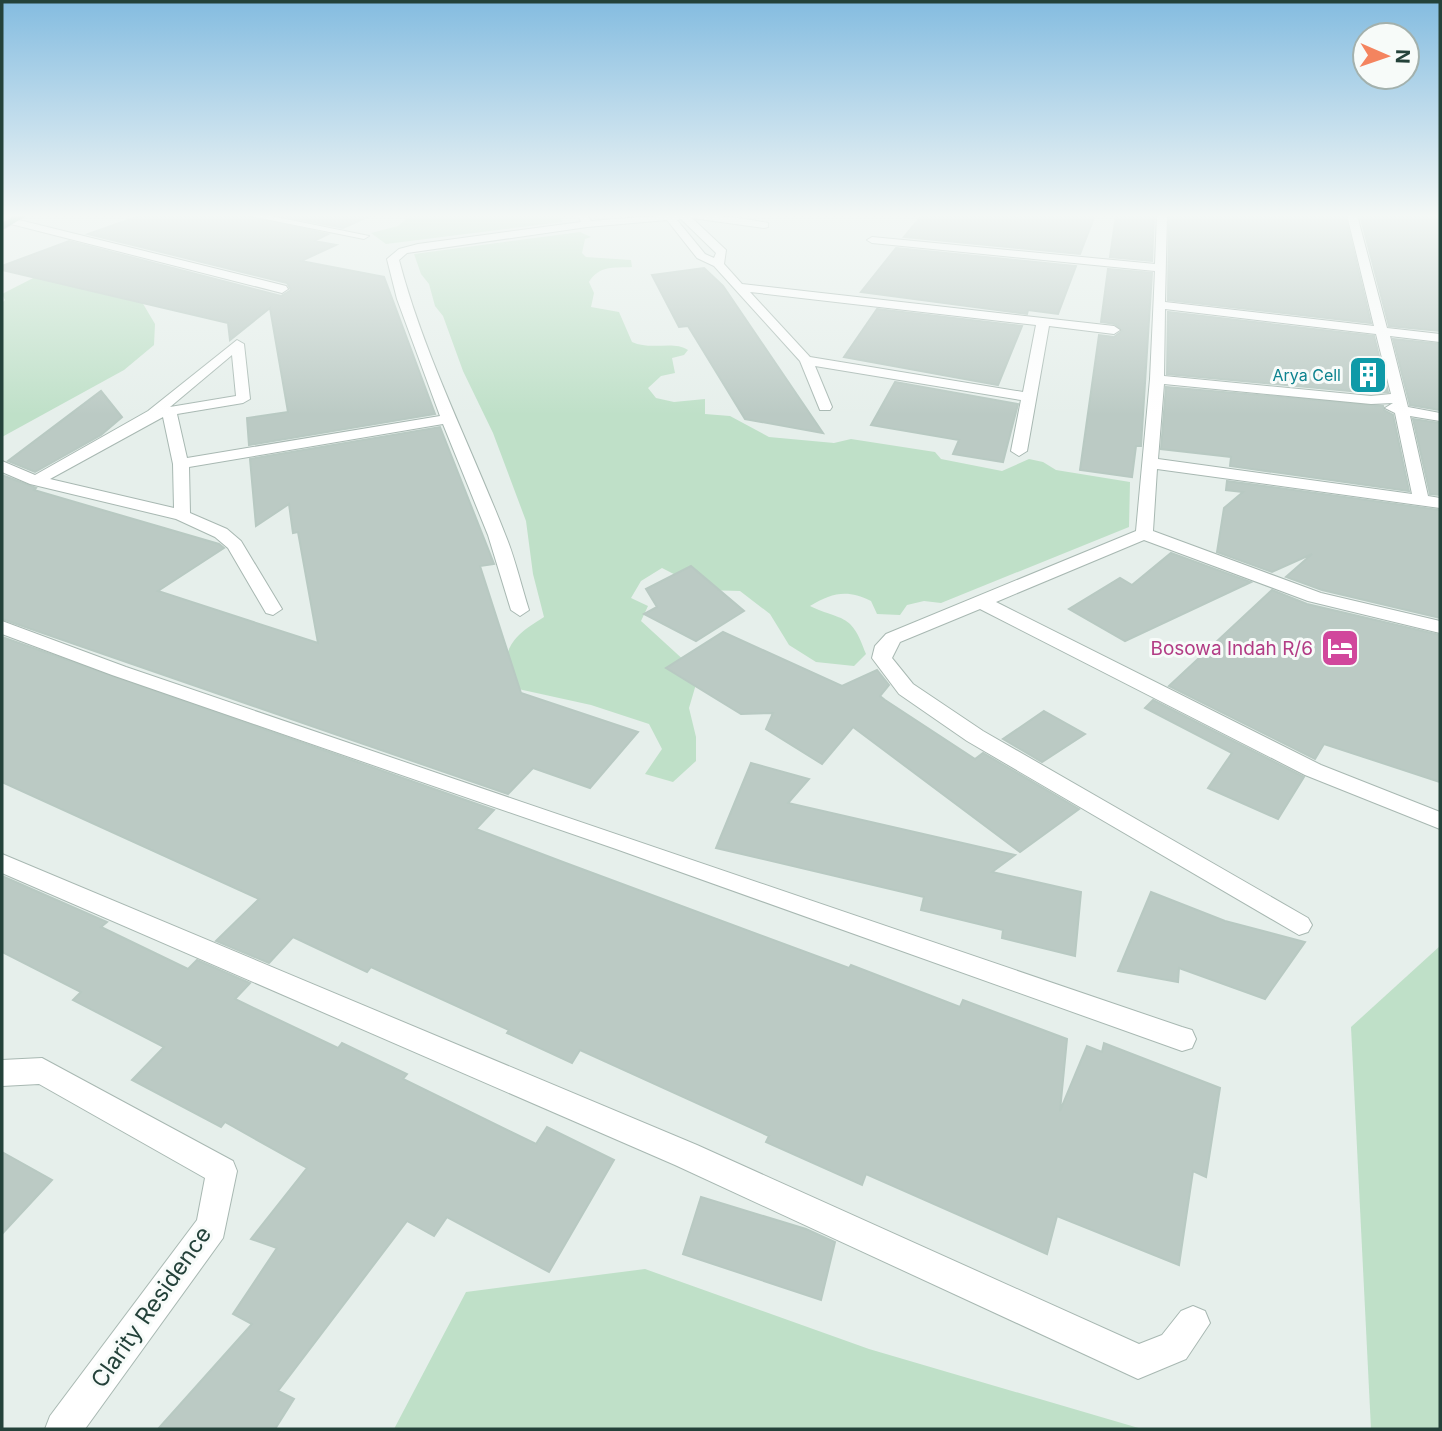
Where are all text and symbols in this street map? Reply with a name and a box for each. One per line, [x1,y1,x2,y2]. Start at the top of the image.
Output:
north arrow [1351,21,1421,91]
text: N [1391,49,1414,64]
building icon: Arya Cell [1347,354,1389,396]
place label: Arya Cell [1273,365,1341,385]
hotel icon: Bosowa Indah R/6 [1319,627,1361,669]
place label: Bosowa Indah R/6 [1150,637,1313,660]
street label: Clarity Residence [85,1221,217,1393]

